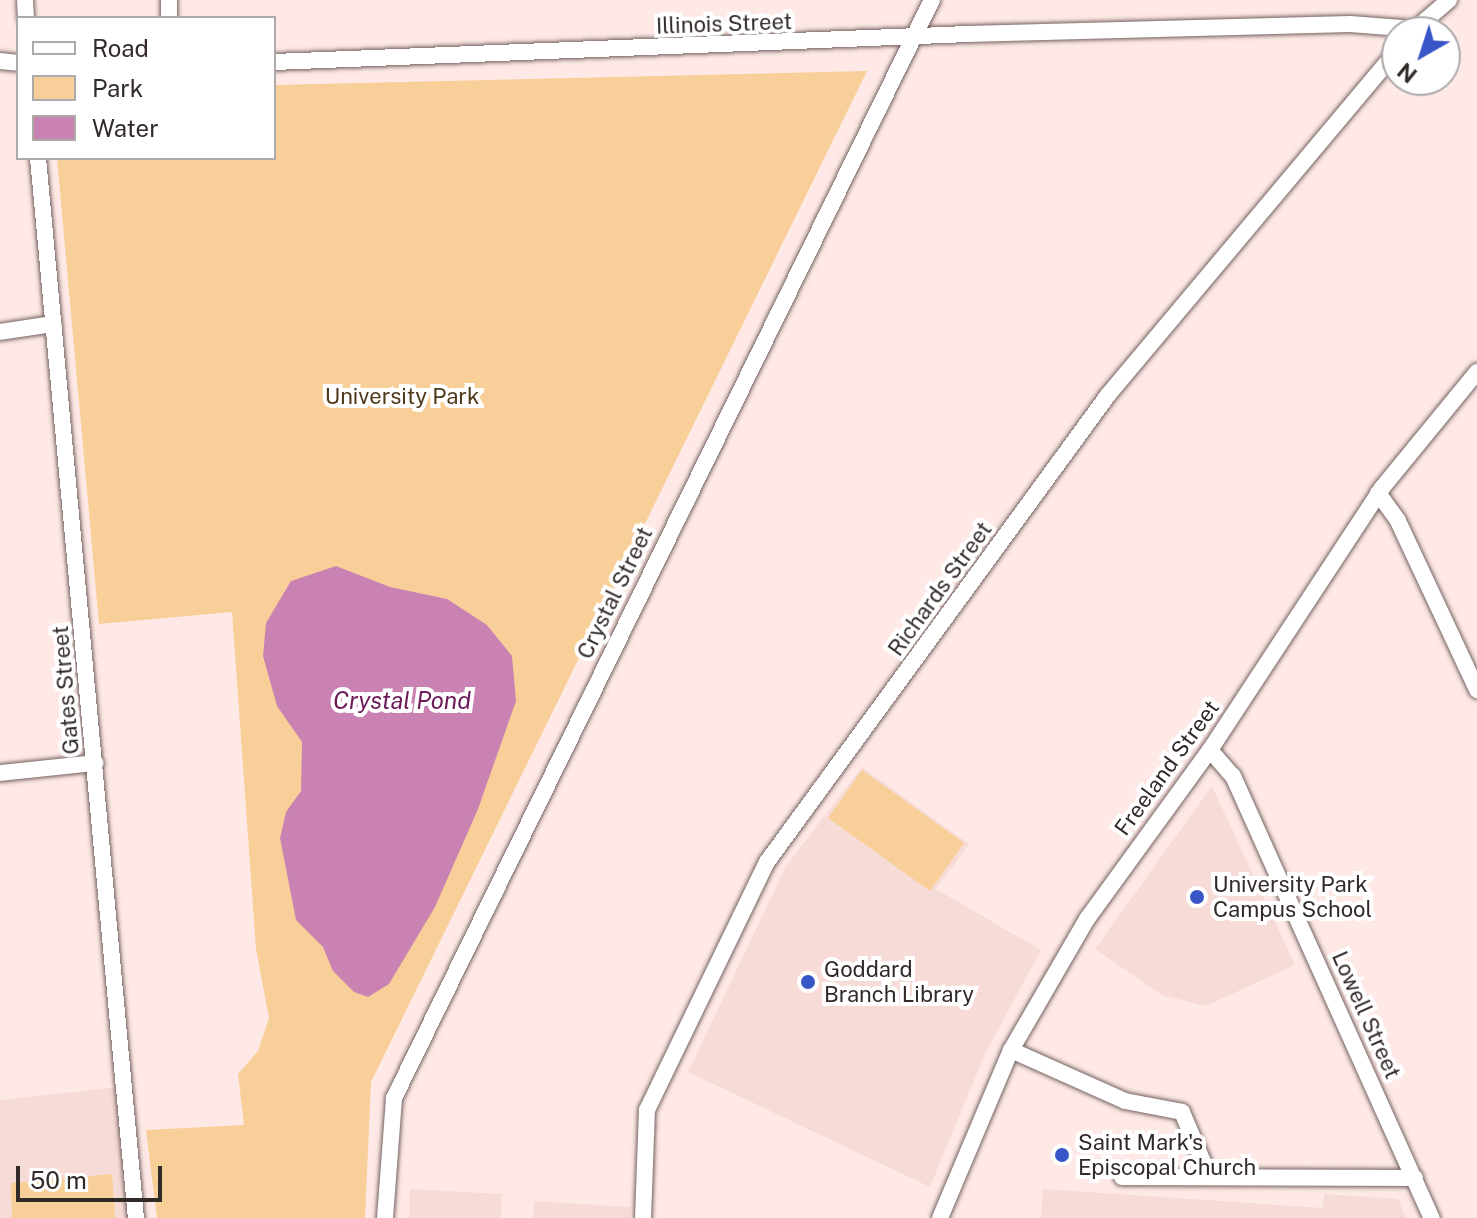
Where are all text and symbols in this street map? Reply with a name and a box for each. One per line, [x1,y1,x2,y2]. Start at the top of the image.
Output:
street label: Illinois Street [656,8,792,40]
legend [16,16,276,160]
north arrow [1381,16,1461,96]
text: Road [92,34,149,62]
text: N [1392,58,1422,89]
text: Park [92,74,143,102]
text: Water [92,114,159,142]
park label: University Park [325,384,479,410]
street label: Richards Street [883,517,997,661]
street label: Crystal Street [572,523,658,663]
street label: Gates Street [47,624,85,756]
water label: Crystal Pond [333,687,471,715]
street label: Freeland Street [1109,695,1225,841]
place label: University Park Campus School [1213,871,1372,922]
marker: University Park Campus School [1188,888,1206,906]
street label: Lowell Street [1326,947,1406,1083]
place label: Goddard Branch Library [824,956,974,1008]
marker: Goddard Branch Library [799,973,817,991]
place label: Saint Mark's Episcopal Church [1078,1129,1256,1180]
marker: Saint Mark's Episcopal Church [1053,1146,1071,1164]
scale bar [20,1150,166,1200]
text: 50 m [30,1166,87,1194]

